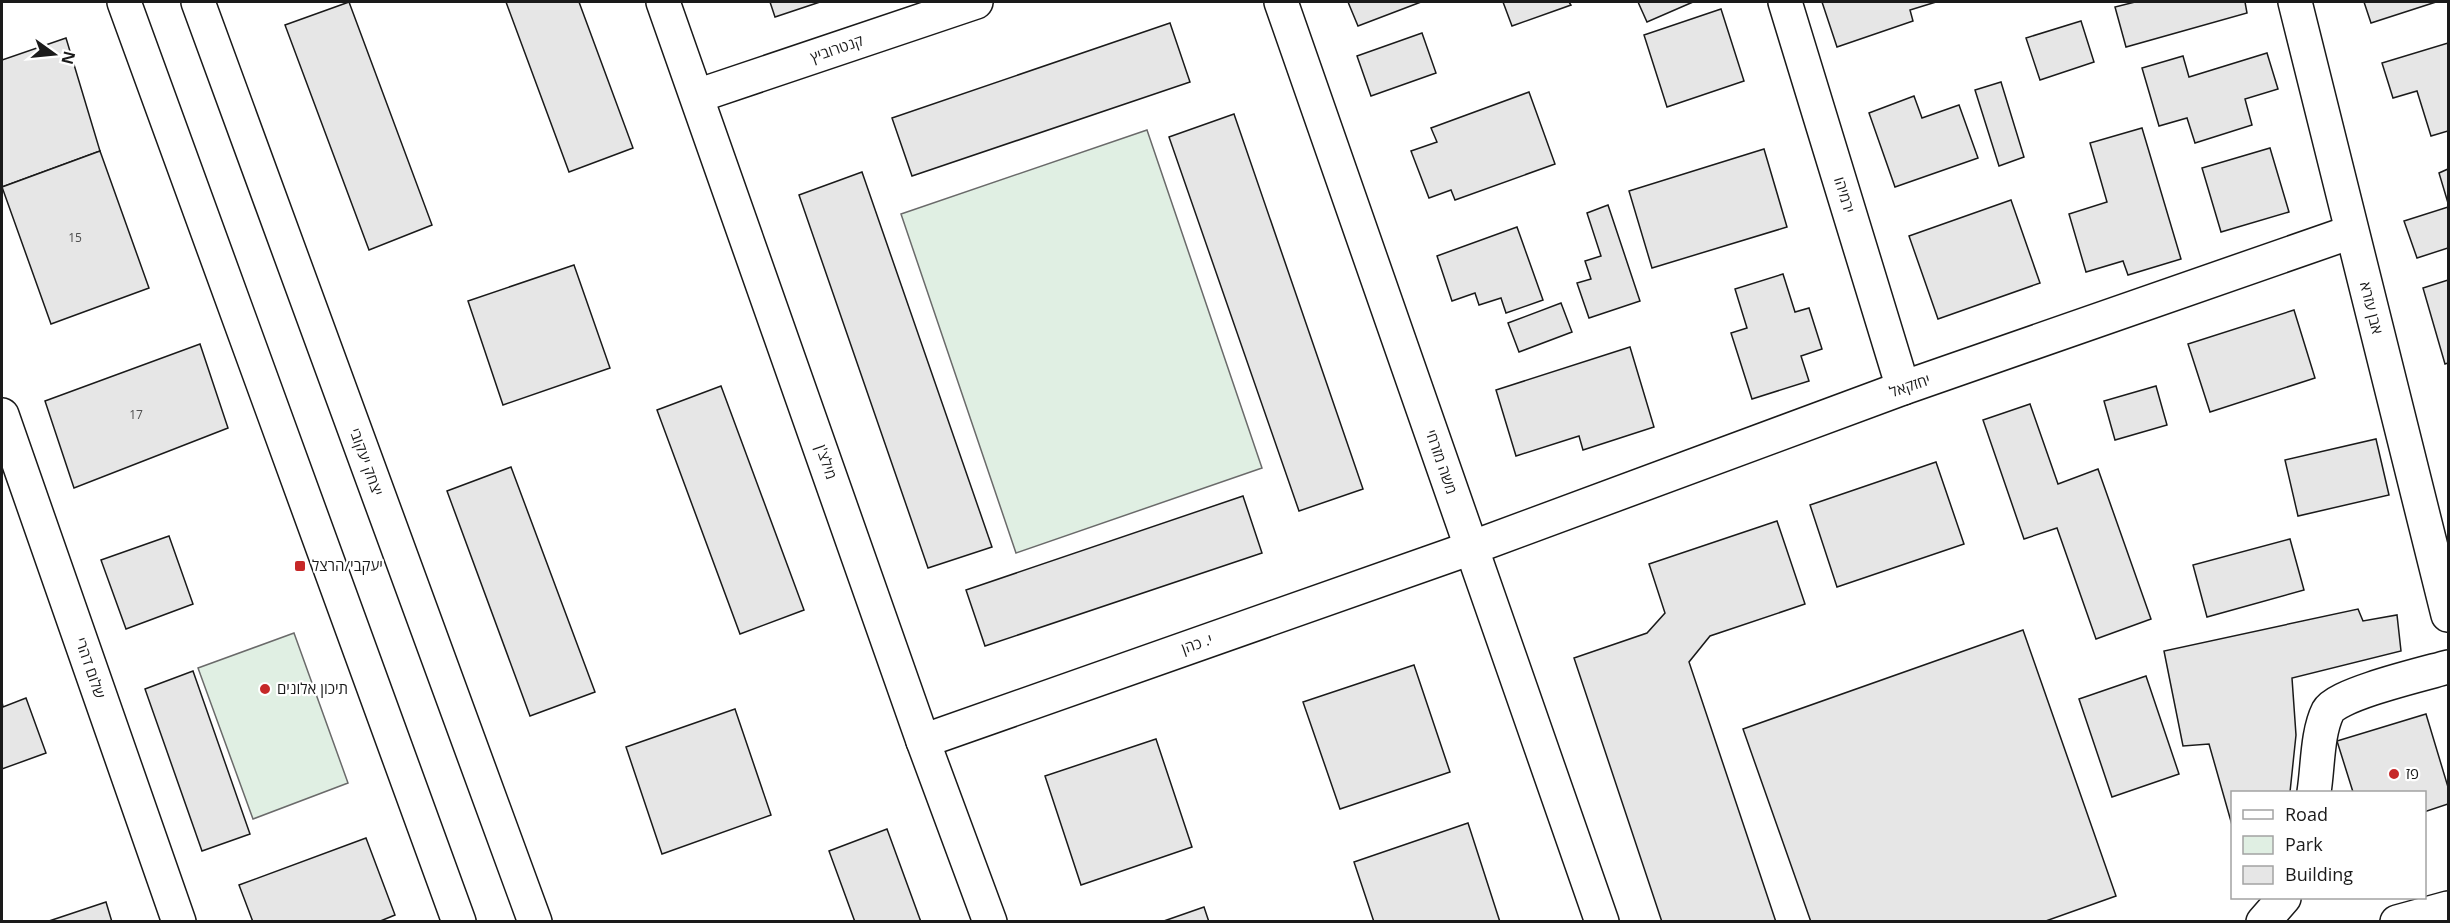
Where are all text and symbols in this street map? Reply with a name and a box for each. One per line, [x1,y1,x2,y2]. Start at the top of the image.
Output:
north arrow [24,24,84,84]
street label: קנטרוביץ [808,30,866,66]
text: N [56,49,81,67]
street label: ירמיהו [1830,174,1860,215]
house number: 15 [68,229,82,246]
street label: אבן עזרא [2356,279,2388,336]
street label: יחזקאל [1887,369,1933,401]
house number: 17 [129,406,143,423]
street label: יצחק יעקובי [345,425,388,498]
street label: משה מזרחי [1422,427,1462,497]
street label: מילצ'ן [812,442,842,482]
place label: יעקבי/הרצל [312,555,383,575]
marker: יעקבי/הרצל [293,559,307,573]
street label: י. כהן [1178,628,1215,658]
street label: שלום דהרי [71,635,111,701]
place label: תיכון אלונים [277,678,348,698]
marker: תיכון אלונים [258,682,272,696]
place label: פז [2406,763,2419,783]
marker: פז [2387,767,2401,781]
legend [2231,791,2426,899]
text: Road [2285,802,2328,826]
text: Park [2285,832,2323,856]
text: Building [2285,862,2353,886]

